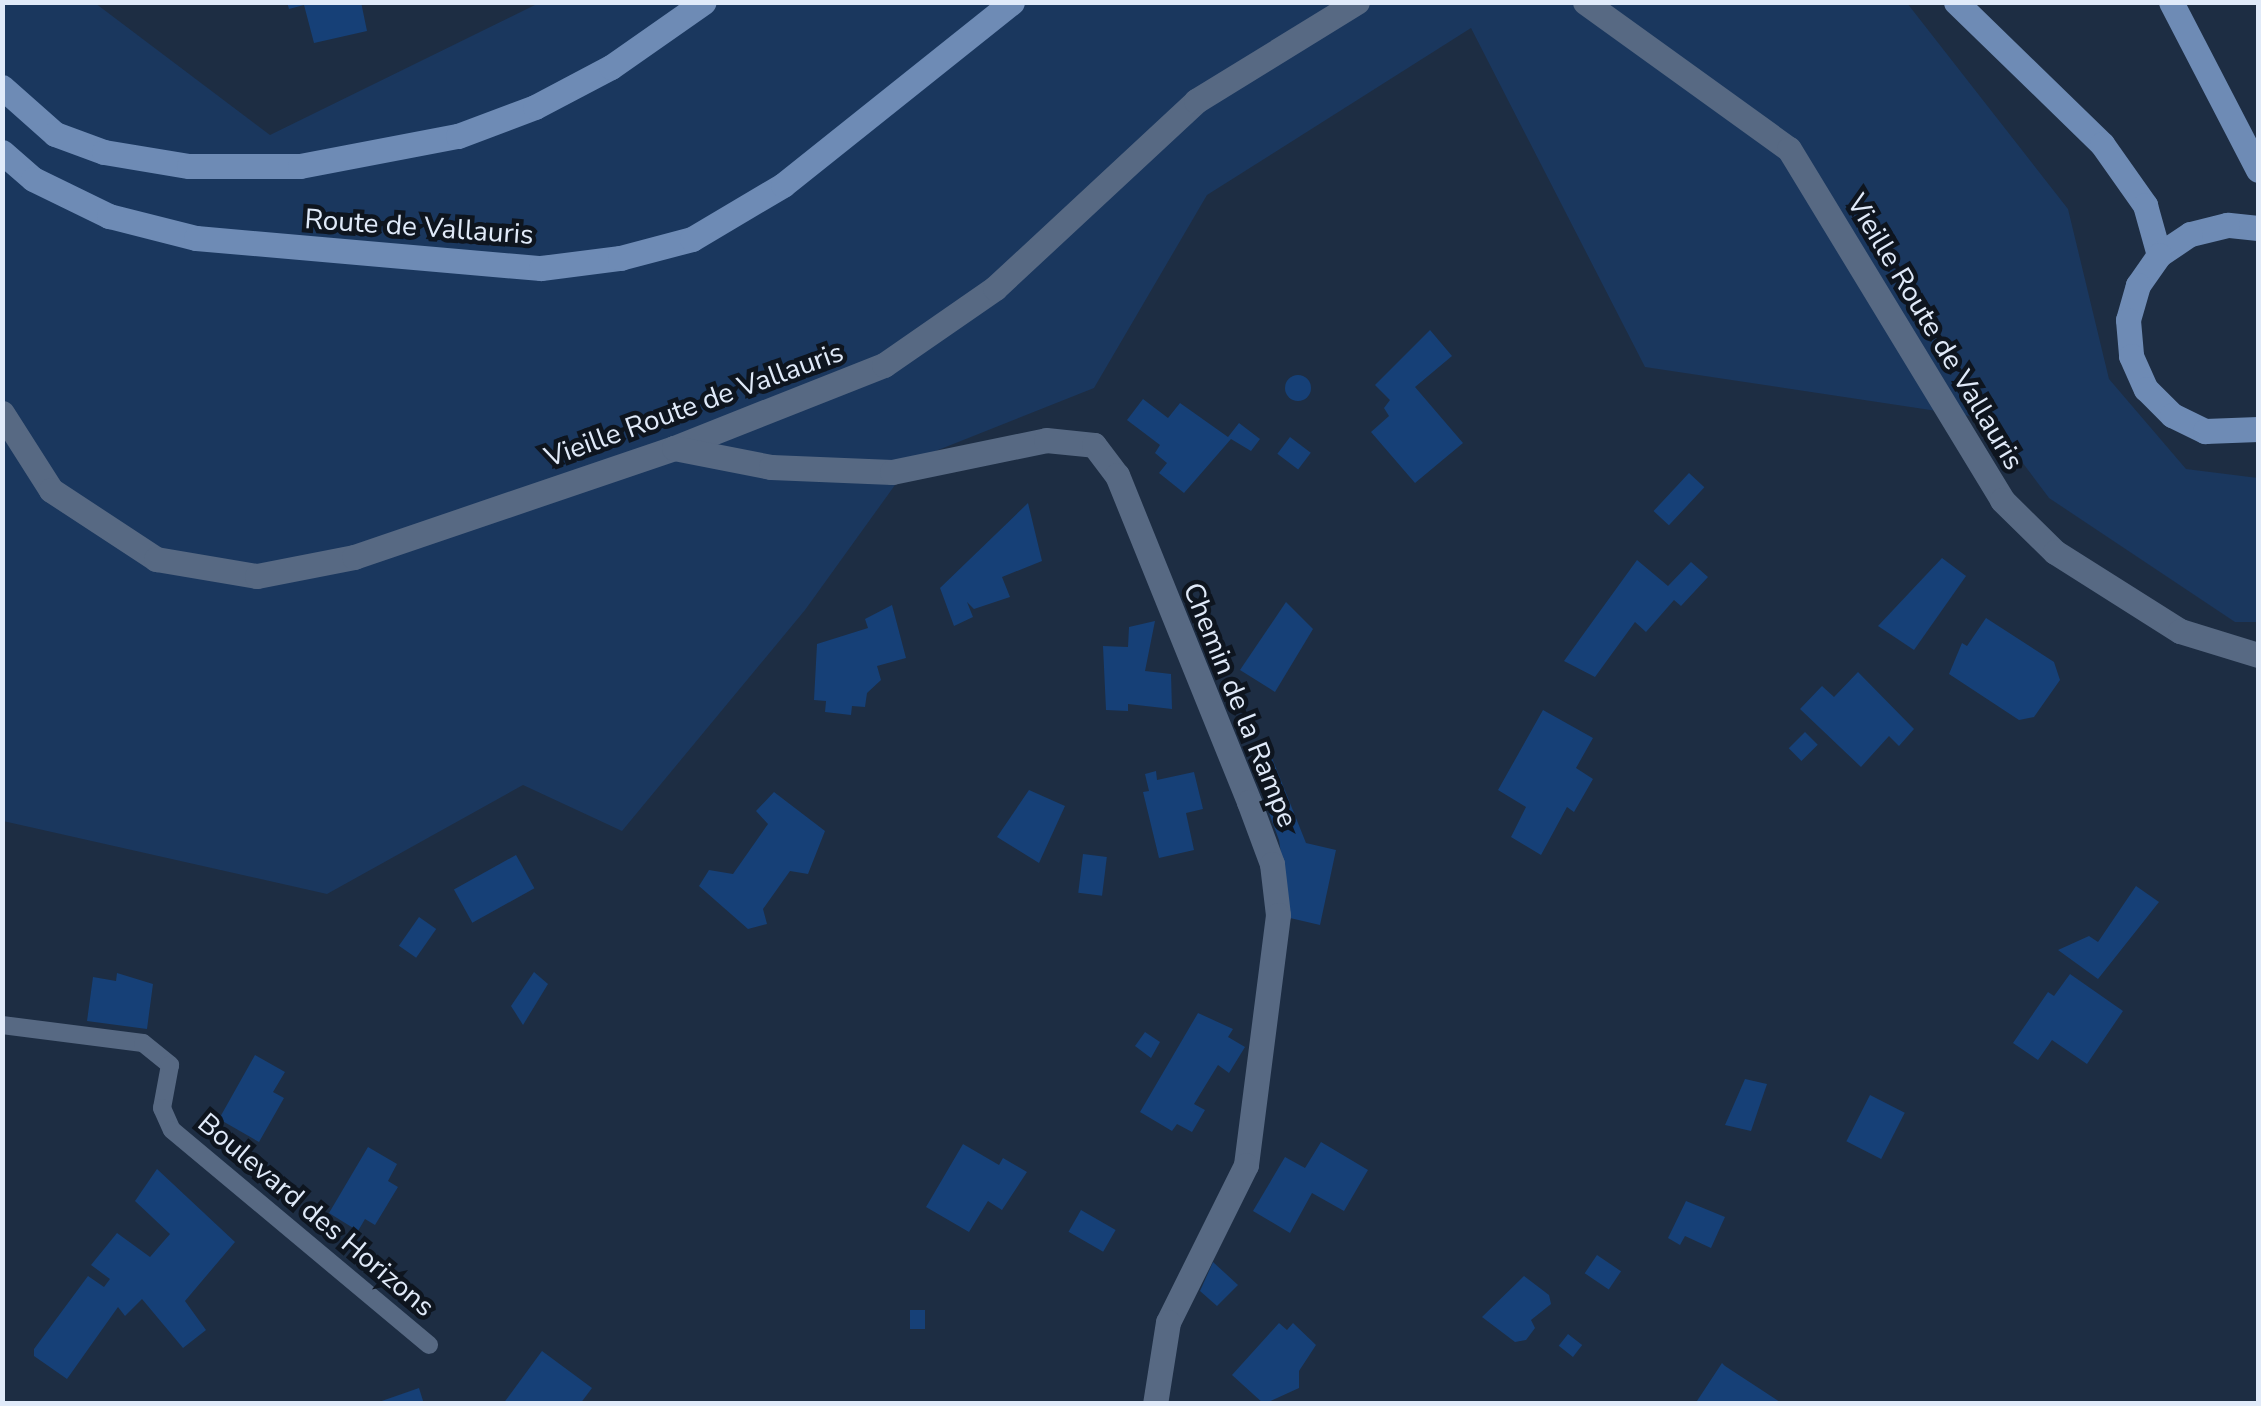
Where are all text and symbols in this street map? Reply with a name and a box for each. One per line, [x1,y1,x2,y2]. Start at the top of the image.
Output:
street label: Vieille Route de Vallauris [1839,188,2031,476]
street label: Route de Vallauris [303,202,535,252]
street label: Vieille Route de Vallauris [540,335,848,475]
street label: Chemin de la Rampe [1176,578,1304,832]
street label: Boulevard des Horizons [191,1106,441,1324]

